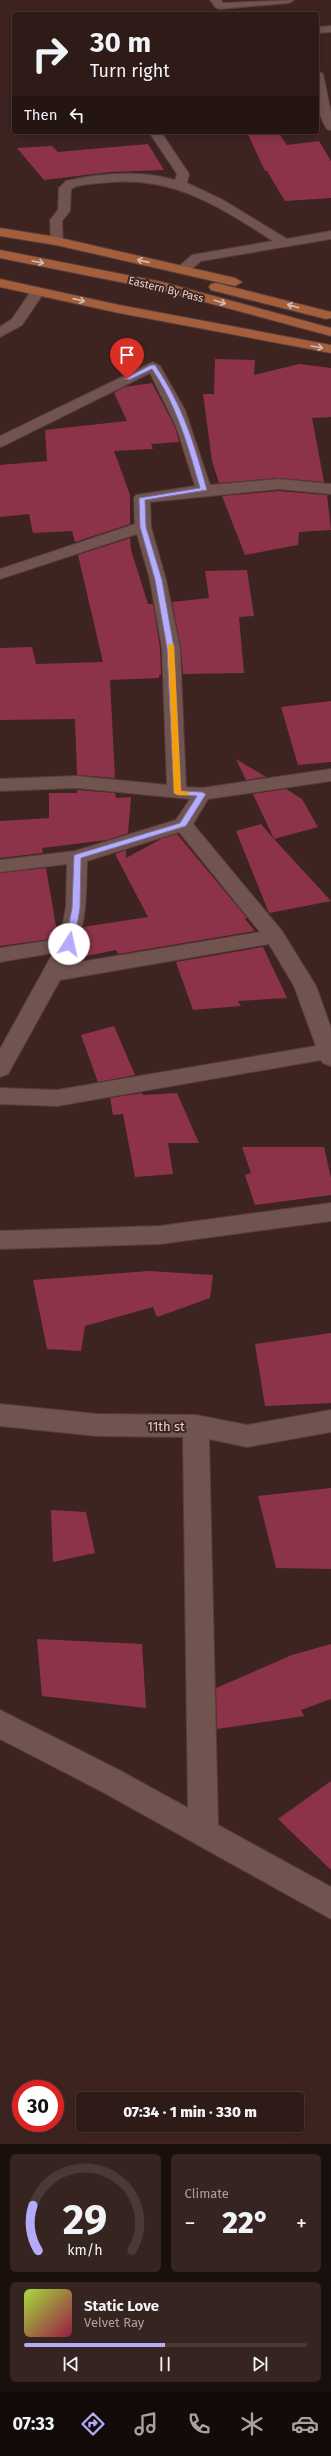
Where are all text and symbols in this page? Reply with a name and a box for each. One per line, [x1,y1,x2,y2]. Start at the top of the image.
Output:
text: 30 m [90,26,151,59]
icon: right [24,28,76,80]
text: Turn right [90,60,170,82]
icon: left [66,104,88,126]
text: Then [24,106,58,124]
one-way arrow [137,256,150,264]
one-way arrow [31,258,44,266]
street label: Eastern By Pass [127,274,205,305]
one-way arrow [72,296,85,304]
one-way arrow [213,299,226,307]
one-way arrow [287,302,300,310]
pin [110,338,144,379]
one-way arrow [310,343,323,351]
icon: arrive [116,344,138,366]
position arrow [48,923,90,965]
street label: 11th st [147,1419,185,1434]
speed limit sign: 30 [12,2080,64,2132]
text: 07:34 · 1 min · 330 m [123,2103,257,2121]
text: Climate [185,2186,229,2201]
text: 29 [63,2195,107,2245]
text: 22° [222,2205,269,2241]
text: − [185,2210,196,2237]
text: + [296,2210,307,2237]
text: km/h [68,2242,103,2259]
text: Static Love [84,2297,159,2315]
text: Velvet Ray [84,2315,144,2330]
icon: previous [60,2353,82,2375]
icon: pause [154,2353,176,2375]
icon: next [249,2353,271,2375]
icon: directions [79,2410,107,2438]
icon: music [132,2410,160,2438]
icon: phone [185,2410,213,2438]
icon: climate [238,2410,266,2438]
icon: car [291,2410,319,2438]
text: 07:33 [12,2413,54,2435]

